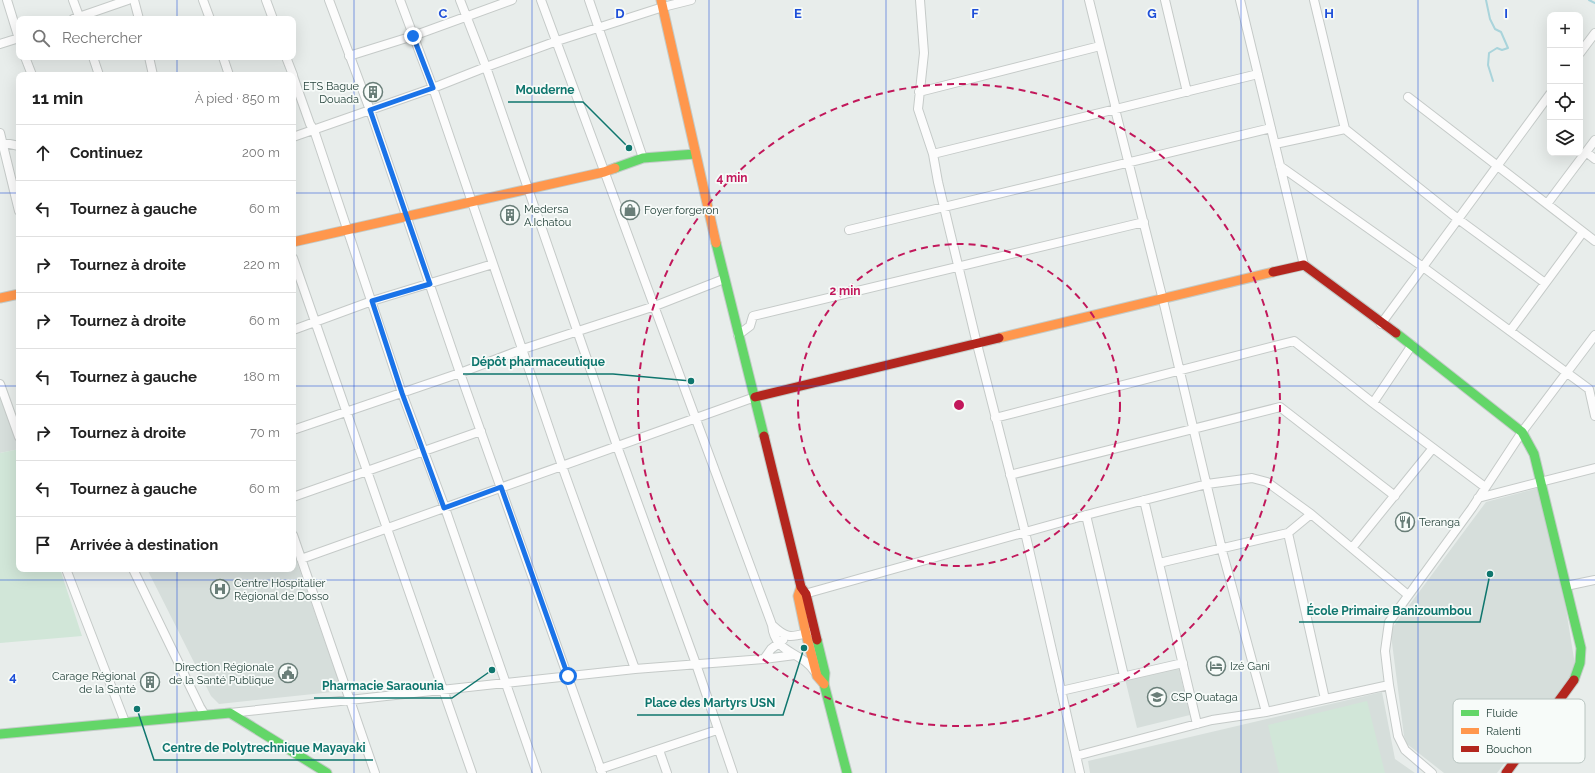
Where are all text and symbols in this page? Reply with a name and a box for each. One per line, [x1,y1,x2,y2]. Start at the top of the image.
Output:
text: C [439,6,448,21]
text: D [615,6,625,21]
text: E [794,6,802,21]
text: F [971,6,979,21]
text: G [1147,6,1157,21]
text: H [1324,6,1334,21]
text: I [1504,6,1508,21]
map controls [1547,12,1583,156]
button: + [1547,12,1583,48]
search box [16,16,296,60]
icon: search [30,27,52,49]
route end [404,27,422,45]
text: Rechercher [62,29,142,47]
button: − [1547,48,1583,84]
callout: Mouderne [508,78,583,102]
place label: ETS Bague Douada [303,80,360,106]
building icon: ETS Bague Douada [362,81,384,103]
text: Mouderne [516,83,574,97]
button: locate [1547,84,1583,120]
text: 11 min [32,88,83,108]
text: À pied · 850 m [195,91,280,106]
button: layers [1547,120,1583,156]
icon: ahead [32,142,54,164]
text: Continuez [70,144,143,162]
text: 200 m [242,145,280,160]
text: 4 min [716,171,748,185]
icon: left [32,198,54,220]
shop icon: Foyer forgeron [619,199,641,221]
text: Tournez à gauche [70,200,197,218]
text: 60 m [249,201,280,216]
place label: Medersa A.Ichatou [524,203,571,229]
building icon: Medersa A.Ichatou [499,204,521,226]
place label: Foyer forgeron [644,204,719,217]
icon: right [32,254,54,276]
text: Tournez à droite [70,256,186,274]
text: 220 m [243,257,280,272]
text: 2 min [829,284,861,298]
icon: right [32,310,54,332]
text: Tournez à droite [70,312,186,330]
text: 60 m [249,313,280,328]
callout: Dépôt pharmaceutique [463,350,613,374]
text: Dépôt pharmaceutique [471,355,605,369]
icon: left [32,366,54,388]
text: Tournez à gauche [70,368,197,386]
text: 180 m [244,369,280,384]
centre of rings [952,398,966,412]
icon: right [32,422,54,444]
text: Tournez à droite [70,424,186,442]
text: 70 m [250,425,280,440]
icon: left [32,478,54,500]
text: Tournez à gauche [70,480,197,498]
text: 60 m [249,481,280,496]
restaurant icon: Teranga [1394,511,1416,533]
place label: Teranga [1419,516,1460,529]
icon: arrive [32,534,54,556]
text: Arrivée à destination [70,536,218,554]
place label: Centre Hospitalier Régional de Dosso [234,577,329,603]
hospital icon: Centre Hospitalier Régional de Dosso [209,578,231,600]
callout: École Primaire Banizoumbou [1299,598,1480,622]
text: École Primaire Banizoumbou [1306,603,1472,618]
hotel icon: Izé Gani [1205,655,1227,677]
place label: Izé Gani [1230,660,1270,673]
place label: Direction Régionale de la Santé Publique [169,661,275,687]
public building icon: Direction Régionale de la Santé Publique [277,662,299,684]
route start [559,667,577,685]
text: 4 [9,669,17,684]
place label: Carage Régional de la Santé [52,670,137,696]
building icon: Carage Régional de la Santé [139,671,161,693]
callout: Pharmacie Saraounia [314,674,452,698]
text: Pharmacie Saraounia [322,679,444,693]
school or university icon: CSP Ouataga [1146,686,1168,708]
callout: Place des Martyrs USN [637,691,783,715]
place label: CSP Ouataga [1171,691,1238,704]
text: Place des Martyrs USN [645,696,775,710]
legend [1453,699,1585,763]
text: Fluide [1486,707,1518,720]
text: Ralenti [1486,725,1521,738]
callout: Centre de Polytrechnique Mayayaki [154,736,373,760]
text: Centre de Polytrechnique Mayayaki [162,741,366,755]
text: Bouchon [1486,743,1532,756]

